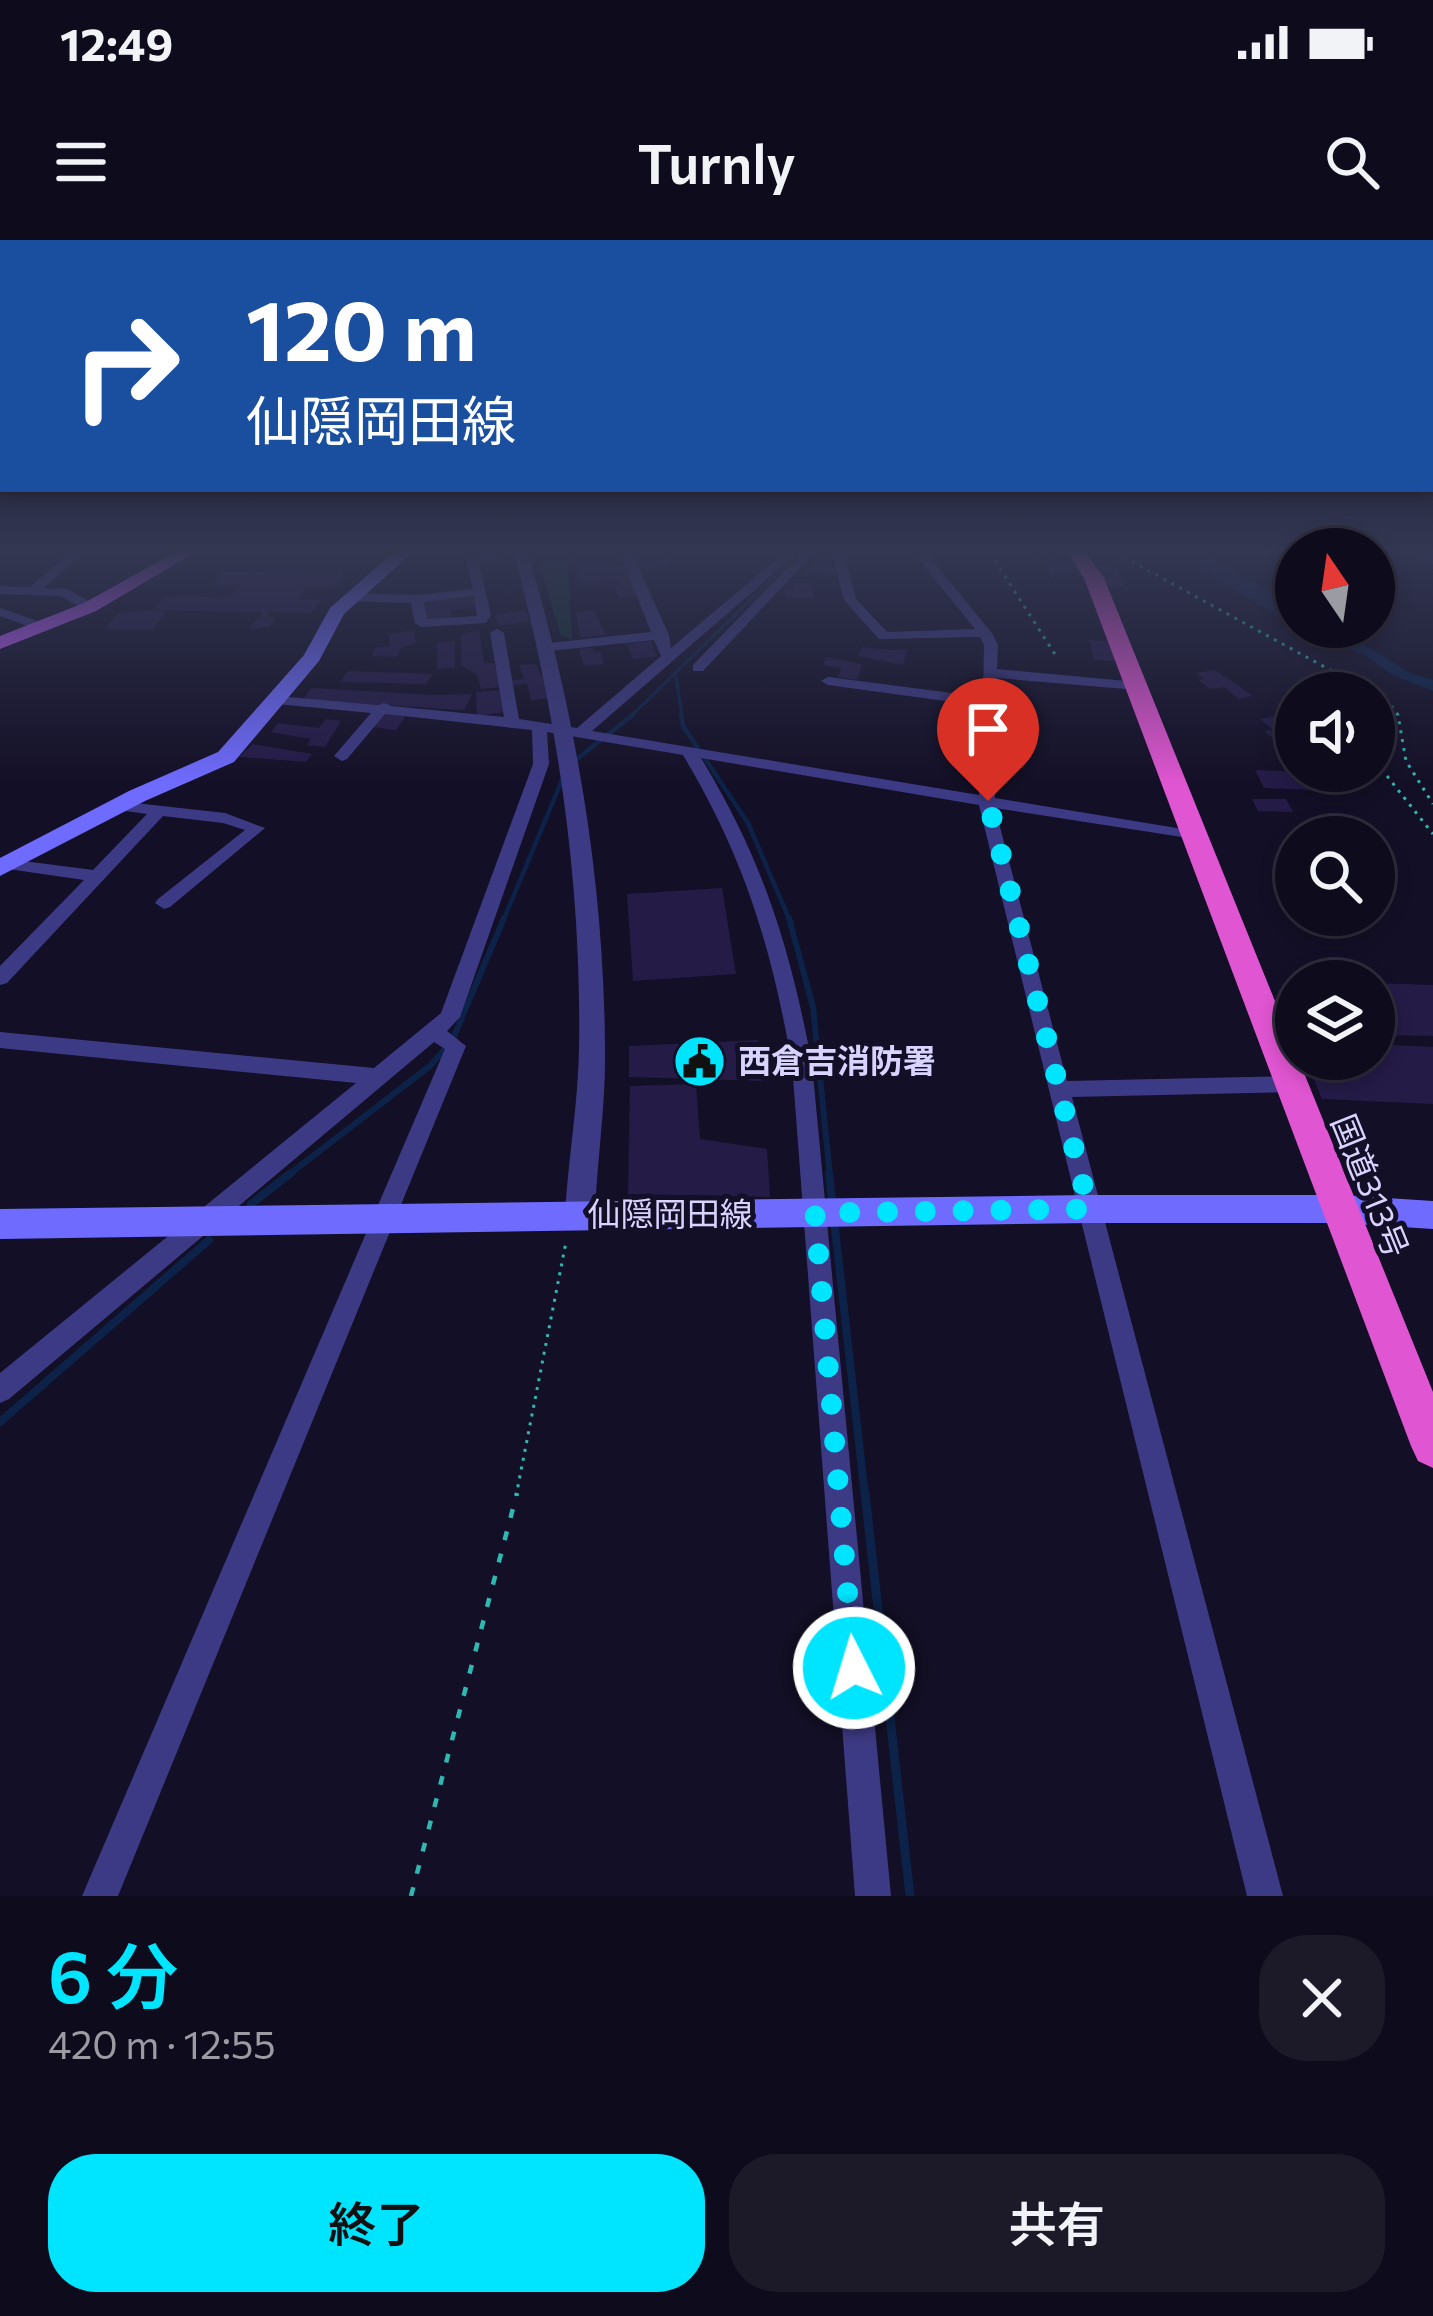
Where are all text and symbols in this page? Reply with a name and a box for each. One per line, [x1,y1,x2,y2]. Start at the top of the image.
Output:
text: 12:49 [60,15,173,70]
icon: menu [48,129,114,195]
text: Turnly [637,129,796,195]
icon: search [1319,129,1385,195]
text: 120 m [246,276,476,378]
icon: right [48,288,204,444]
text: 仙隠岡田線 [246,386,516,452]
north arrow [1275,528,1395,648]
map controls [1275,528,1395,1080]
button: sound [1275,672,1395,792]
pin [937,678,1039,801]
icon: arrive [955,696,1021,762]
button: search [1275,816,1395,936]
button: layers [1275,960,1395,1080]
public building icon: 西倉吉消防署 [671,1033,727,1089]
place label: 西倉吉消防署 [738,1039,936,1080]
street label: 国道313号 [1324,1108,1419,1263]
street label: 仙隠岡田線 [588,1192,753,1233]
position arrow [791,1605,917,1731]
text: 6 分 [48,1930,178,2018]
button: close [1259,1935,1385,2061]
text: 420 m · 12:55 [48,2019,276,2067]
button: 終了 [48,2154,705,2292]
button: 共有 [729,2154,1385,2292]

